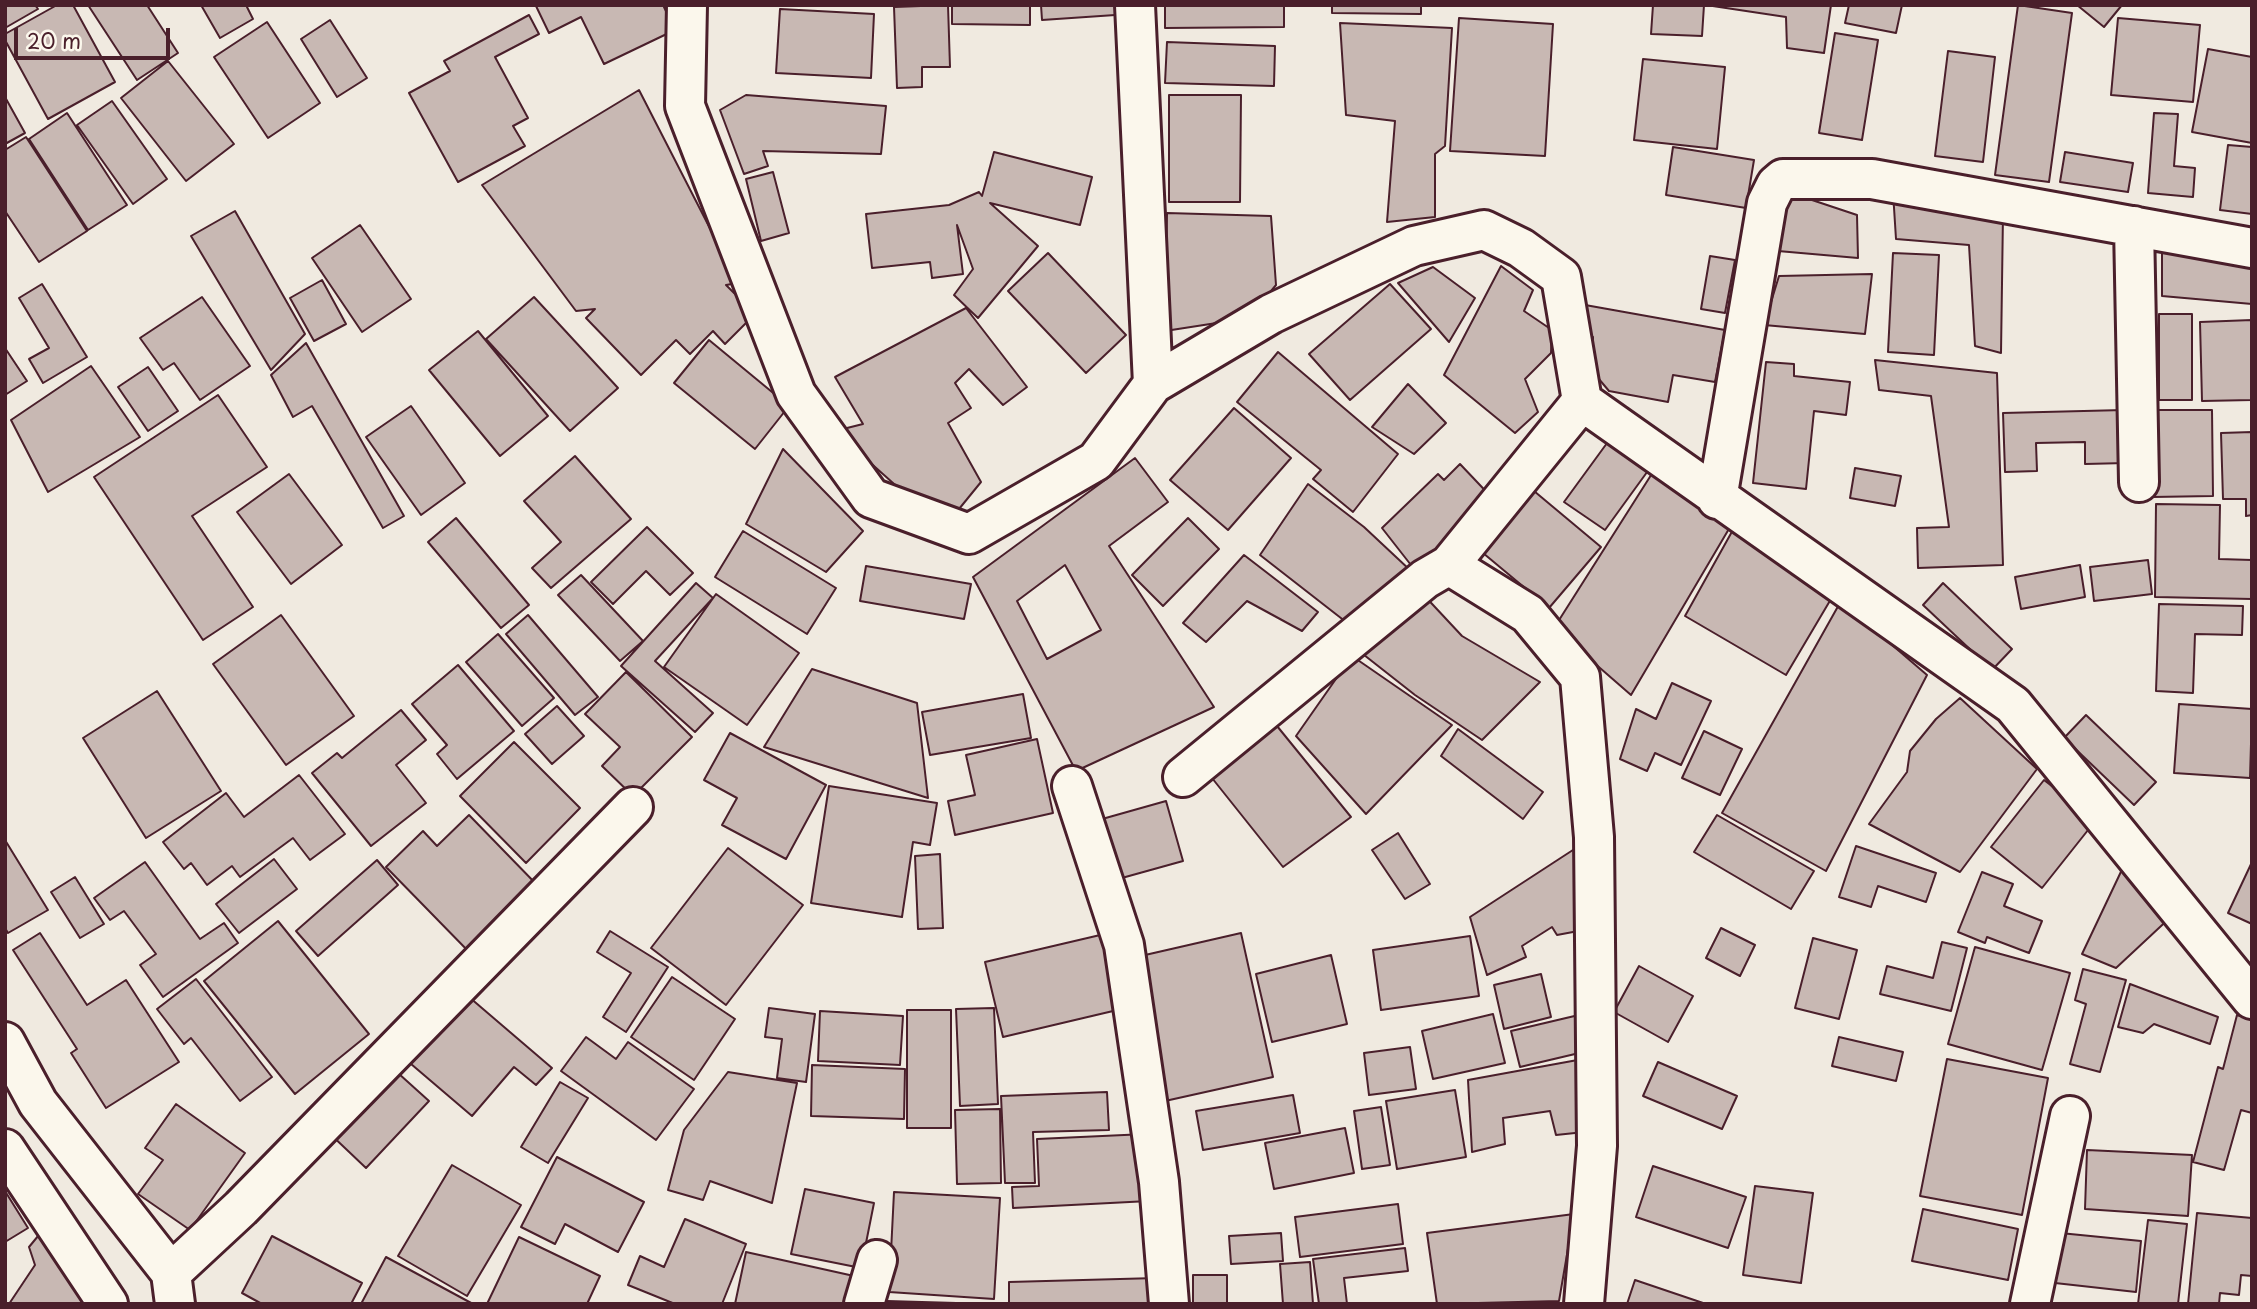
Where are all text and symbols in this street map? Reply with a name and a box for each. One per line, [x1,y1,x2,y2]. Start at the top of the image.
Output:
scale bar [18,14,173,58]
text: 20 m [27,24,81,56]

